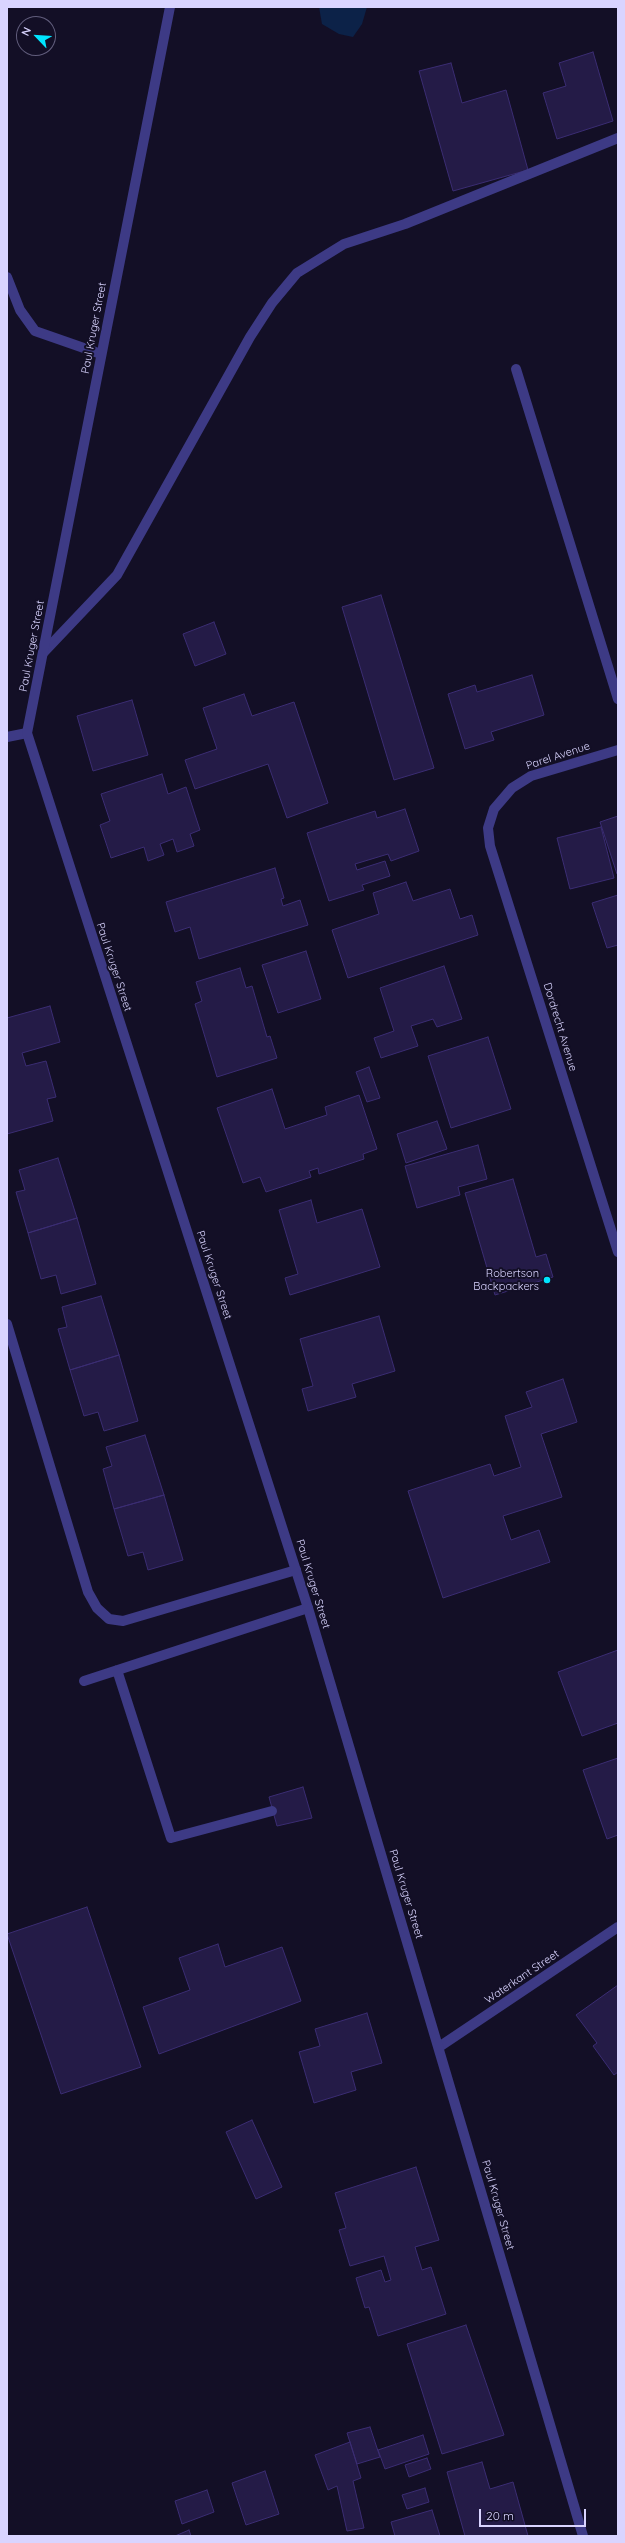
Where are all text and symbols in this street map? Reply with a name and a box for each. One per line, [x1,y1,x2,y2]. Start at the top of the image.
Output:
north arrow [16,16,56,56]
text: N [18,25,34,38]
street label: Paul Kruger Street [79,281,109,375]
street label: Paul Kruger Street [17,599,47,693]
street label: Parel Avenue [524,739,592,773]
street label: Paul Kruger Street [93,921,135,1013]
street label: Dordrecht Avenue [540,981,580,1073]
street label: Paul Kruger Street [193,1229,235,1321]
place label: Robertson Backpackers [473,1267,539,1293]
marker: Robertson Backpackers [542,1275,552,1285]
street label: Paul Kruger Street [293,1538,333,1630]
street label: Paul Kruger Street [386,1848,426,1940]
street label: Waterkant Street [482,1947,562,2007]
street label: Paul Kruger Street [479,2159,517,2251]
scale bar [481,2501,588,2527]
text: 20 m [486,2508,514,2523]

